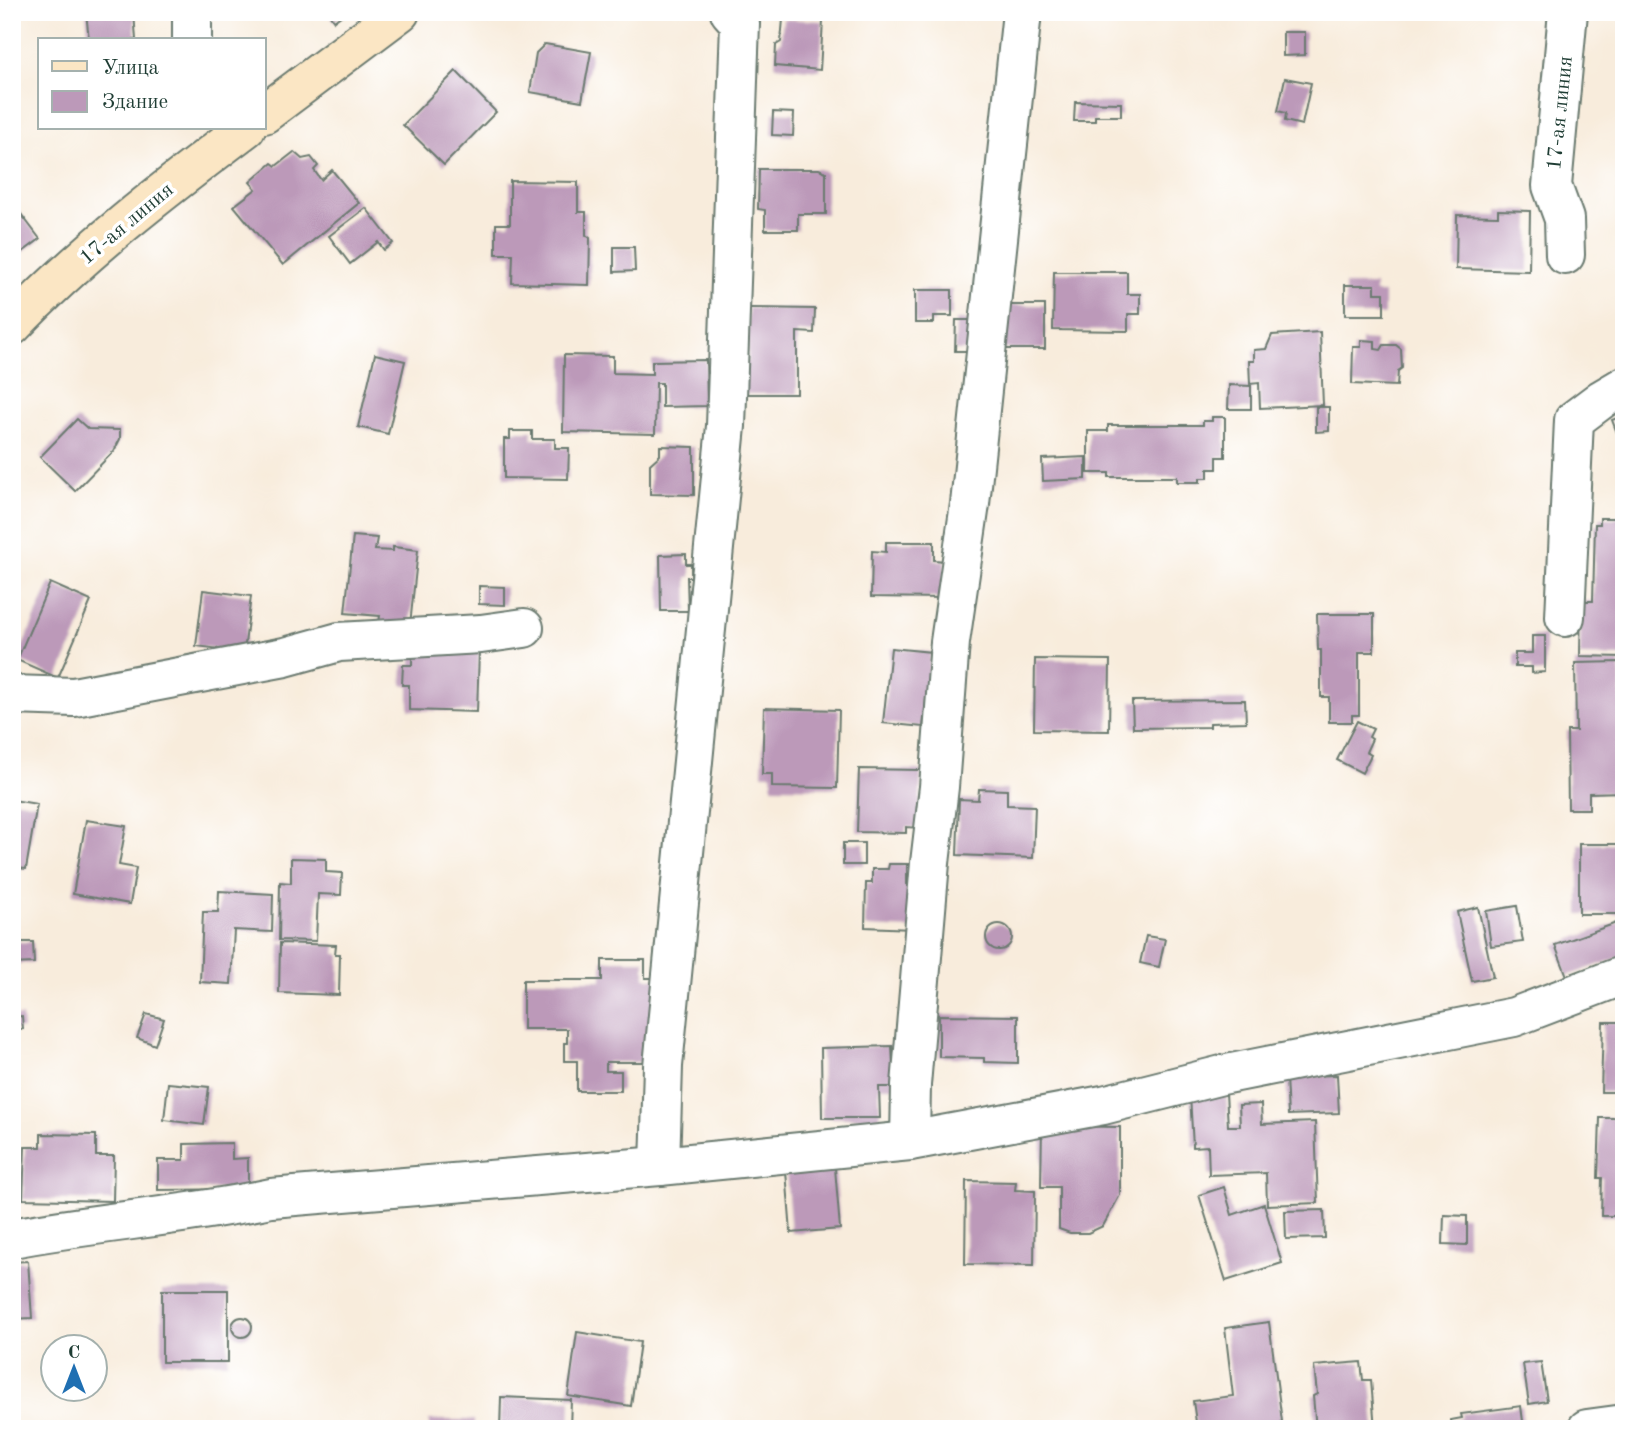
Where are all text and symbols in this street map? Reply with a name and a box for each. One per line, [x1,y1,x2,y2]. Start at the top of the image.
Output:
legend [38,38,266,130]
street label: 17-ая линия [1544,55,1577,171]
text: Улица [102,58,159,79]
text: Здание [102,92,168,113]
street label: 17-ая линия [76,179,178,269]
north arrow [38,1332,108,1402]
text: С [68,1344,80,1363]

